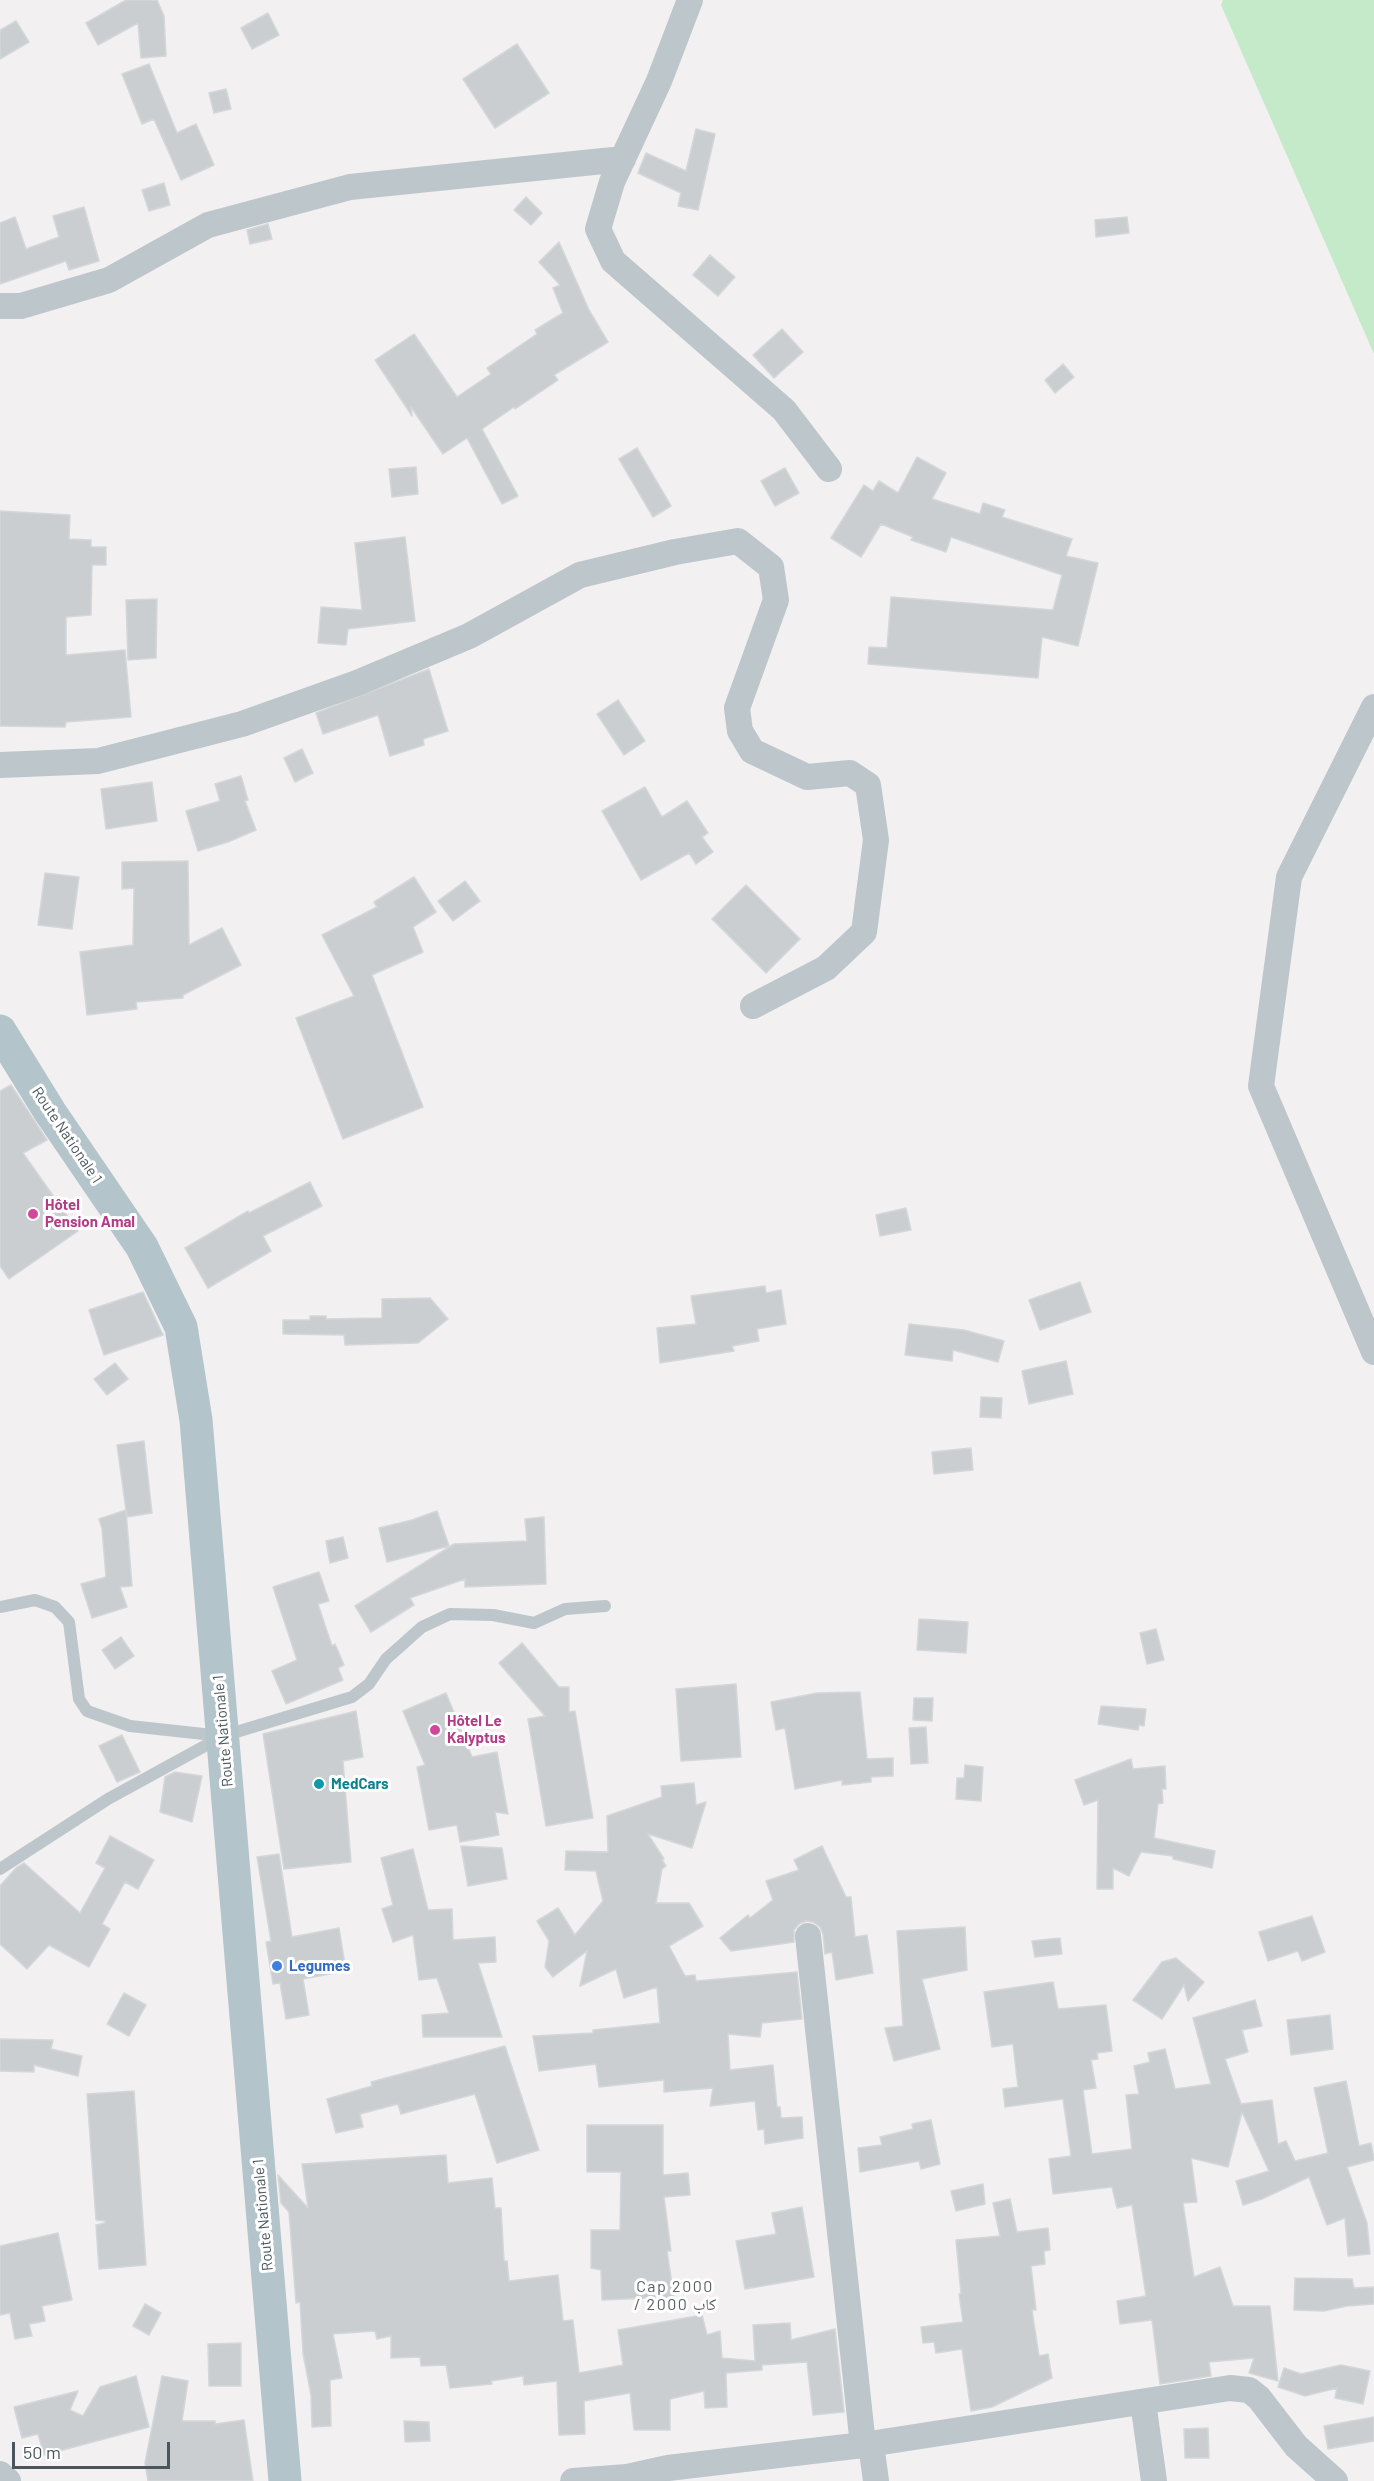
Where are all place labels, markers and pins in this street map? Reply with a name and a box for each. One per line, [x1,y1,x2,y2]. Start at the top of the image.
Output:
place label: Hôtel Pension Amal [45,1196,135,1231]
marker: Hôtel Pension Amal [26,1207,40,1221]
place label: Hôtel Le Kalyptus [447,1712,505,1747]
marker: Hôtel Le Kalyptus [428,1723,442,1737]
place label: MedCars [331,1775,389,1793]
marker: MedCars [312,1777,326,1791]
place label: Legumes [289,1957,350,1975]
marker: Legumes [270,1959,284,1973]

